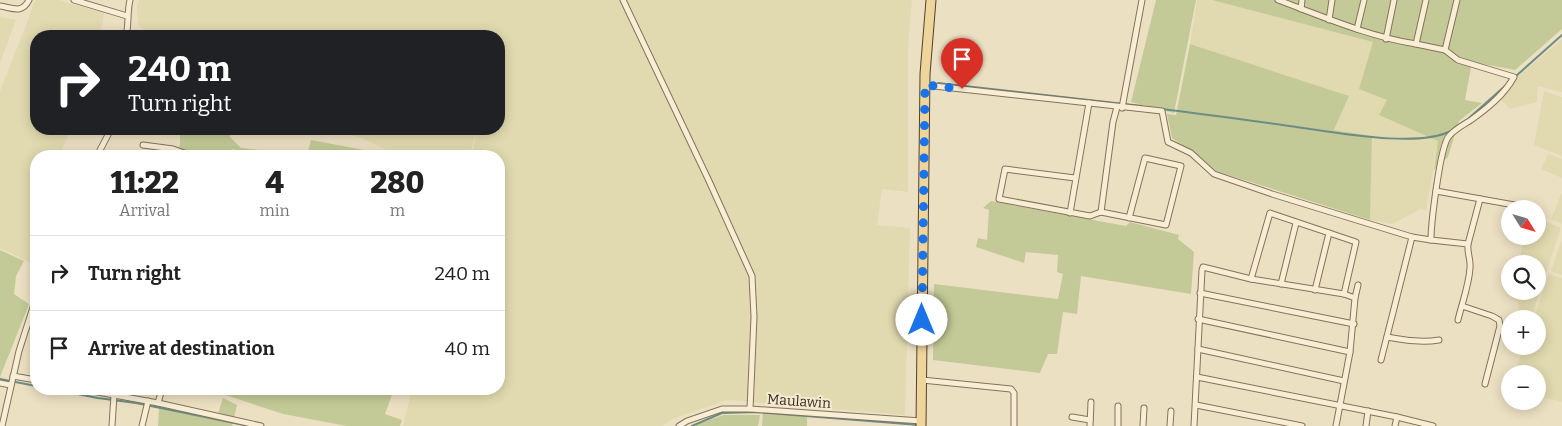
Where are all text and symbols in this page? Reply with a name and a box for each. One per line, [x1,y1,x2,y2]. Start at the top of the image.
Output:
pin [941,38,983,89]
icon: arrive [948,45,976,73]
text: 240 m [128,48,231,90]
icon: right [45,50,110,115]
text: Turn right [128,90,231,117]
text: 11:22 [111,165,179,201]
text: 4 [265,165,284,201]
text: 280 [370,165,424,201]
north arrow [1501,200,1546,245]
map controls [1501,200,1546,410]
text: Arrival [119,201,170,220]
text: min [259,201,290,220]
text: m [390,201,405,220]
button: search [1501,255,1546,300]
icon: right [45,259,73,287]
text: Turn right [88,262,181,285]
text: 240 m [434,262,490,285]
position arrow [895,293,947,345]
button: + [1501,310,1546,355]
icon: arrive [45,334,73,362]
text: Arrive at destination [88,337,275,360]
text: 40 m [445,337,490,360]
button: − [1501,365,1546,410]
street label: Maulawin [767,391,832,412]

